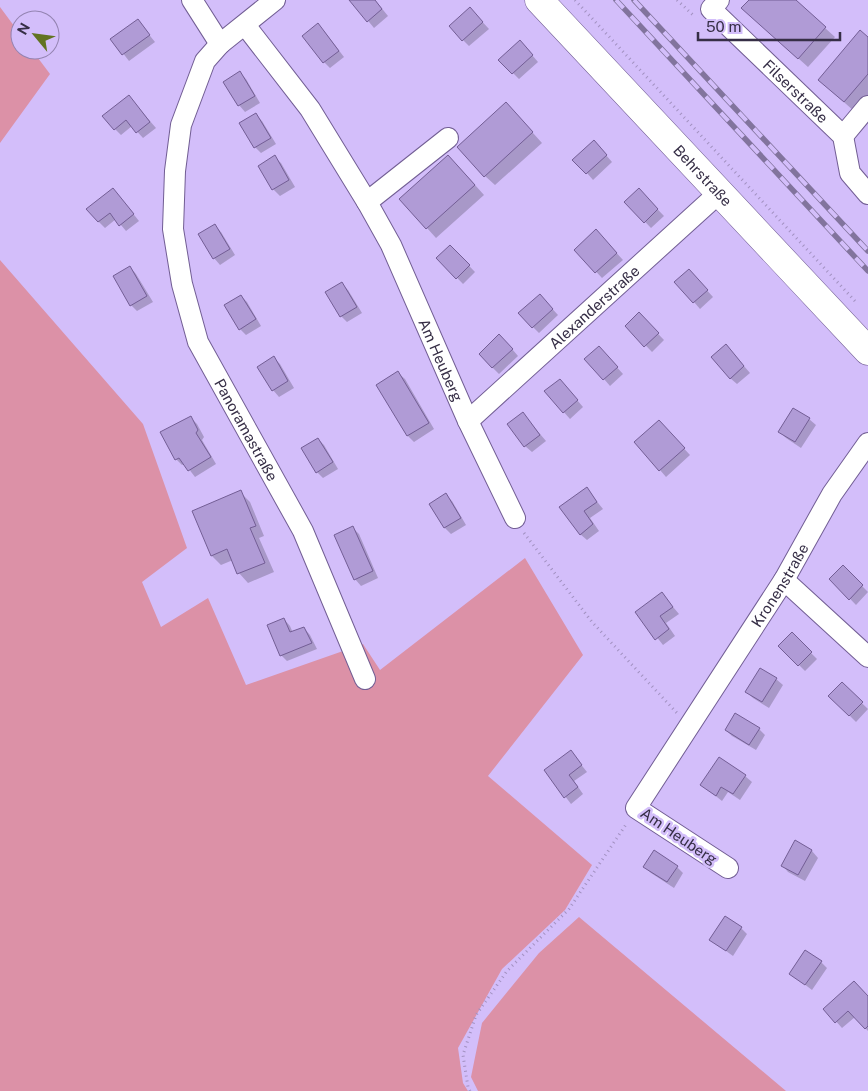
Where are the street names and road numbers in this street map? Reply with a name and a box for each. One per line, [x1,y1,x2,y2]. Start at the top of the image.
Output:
street label: Filserstraße [760,56,832,126]
street label: Behrstraße [670,141,736,209]
street label: Alexanderstraße [545,262,642,352]
street label: Am Heuberg [416,316,467,404]
street label: Panoramastraße [211,375,282,484]
street label: Kronenstraße [747,540,811,630]
street label: Am Heuberg [638,804,720,868]

